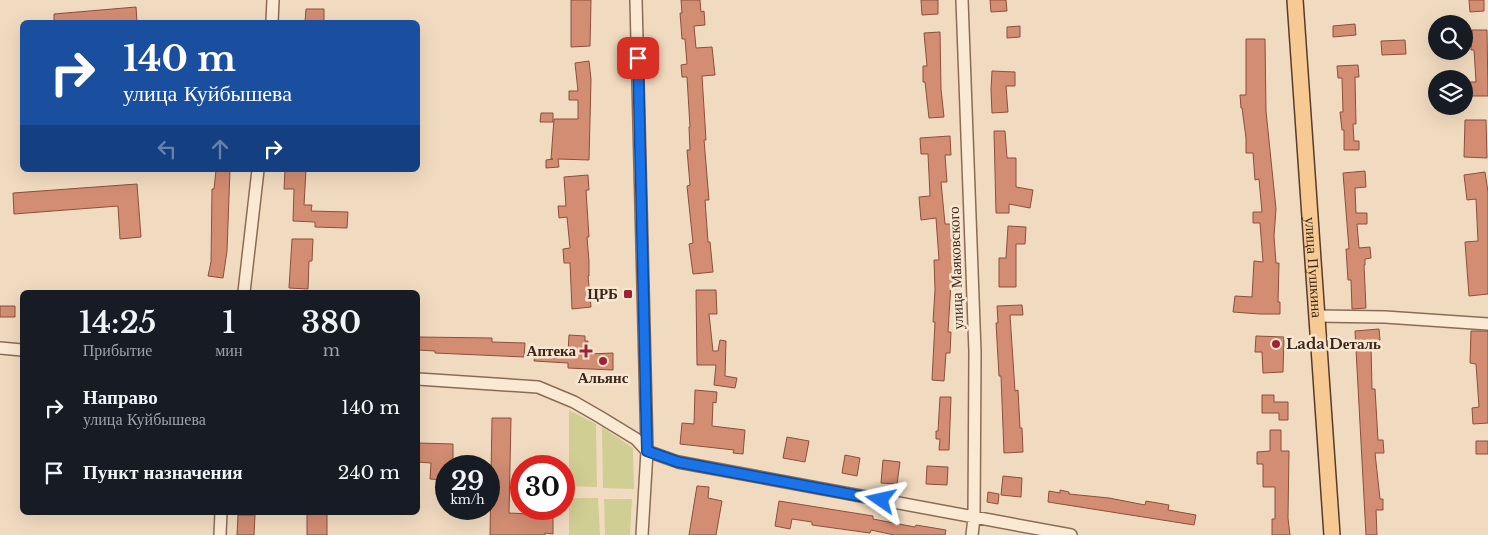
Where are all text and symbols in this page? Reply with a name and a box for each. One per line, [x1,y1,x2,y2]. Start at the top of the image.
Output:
map controls [1428,15,1473,115]
button: search [1428,15,1473,60]
text: 140 m [123,37,236,80]
pin [617,37,659,79]
icon: right [40,40,105,105]
icon: arrive [624,44,652,72]
button: layers [1428,70,1473,115]
text: улица Куйбышева [123,80,292,107]
icon: left [153,135,181,163]
icon: ahead [206,135,234,163]
icon: right [259,135,287,163]
street label: улица Маяковского [944,206,967,330]
street label: улица Пушкина [1301,216,1327,319]
place label: ЦРБ [587,284,618,303]
marker: ЦРБ [622,288,634,300]
text: 14:25 [79,304,156,341]
text: 1 [222,304,235,341]
text: 380 [301,304,361,341]
place label: Lada Dеталь [1286,334,1381,353]
marker: Lada Dеталь [1270,338,1282,350]
text: Прибытие [83,340,152,360]
text: мин [215,340,242,360]
text: m [323,340,340,360]
place label: Аптека [527,341,576,360]
marker: Аптека [580,345,592,357]
marker: Альянс [597,355,609,367]
place label: Альянс [578,368,629,387]
text: Направо [83,386,158,409]
icon: right [40,394,68,422]
text: 140 m [341,396,400,419]
text: улица Куйбышева [83,409,206,429]
speed limit sign: 30 [510,455,575,520]
icon: arrive [40,459,68,487]
text: Пункт назначения [83,461,243,484]
text: 240 m [338,461,400,484]
text: 29 [451,466,484,497]
position arrow [854,473,906,525]
text: km/h [450,492,485,507]

